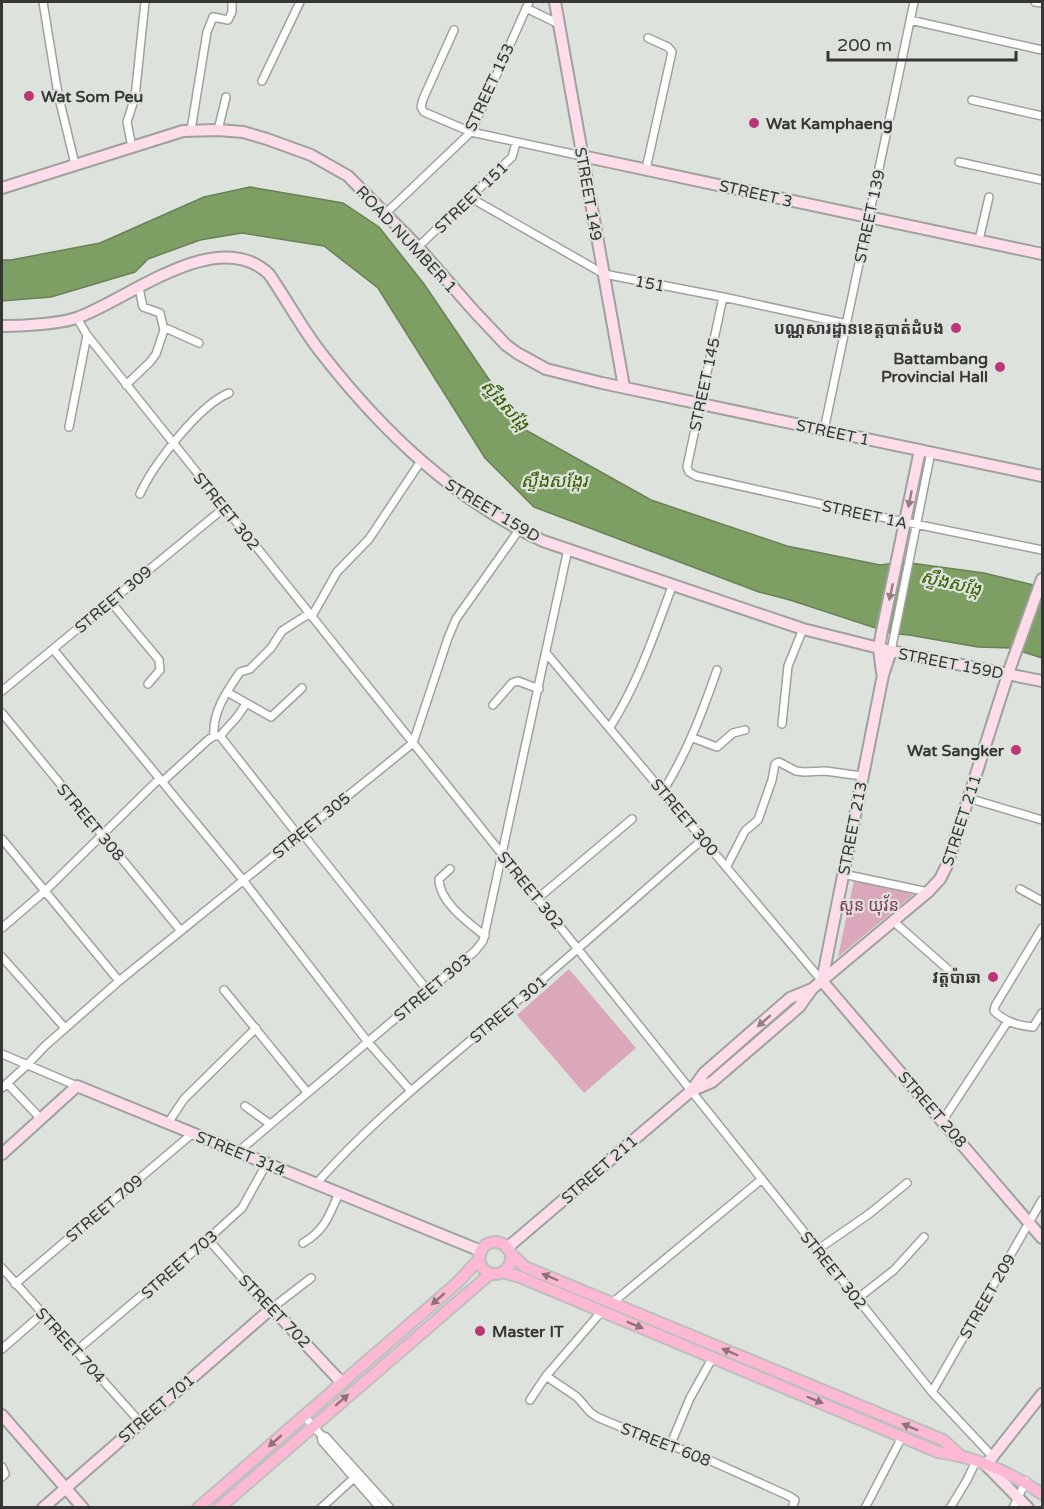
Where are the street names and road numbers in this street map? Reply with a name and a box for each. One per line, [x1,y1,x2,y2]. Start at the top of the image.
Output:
street label: STREET 153 [461,40,519,135]
street label: STREET 149 [570,146,606,243]
street label: STREET 151 [431,158,513,238]
street label: STREET 139 [850,168,890,265]
street label: STREET 3 [717,176,794,212]
street label: ROAD NUMBER 1 [351,182,461,298]
street label: 151 [633,271,667,297]
street label: STREET 145 [685,336,725,433]
street label: STREET 1 [794,415,871,451]
street label: STREET 302 [189,468,264,555]
street label: STREET 159D [442,475,543,547]
street label: STREET 1A [820,496,909,534]
street label: STREET 309 [71,562,156,638]
street label: STREET 159D [896,644,1005,684]
street label: STREET 211 [938,772,986,869]
street label: STREET 300 [646,775,722,860]
street label: STREET 308 [52,780,128,865]
street label: STREET 213 [834,780,872,877]
street label: STREET 305 [268,788,355,863]
street label: STREET 302 [493,847,568,934]
street label: STREET 303 [390,950,475,1026]
street label: STREET 301 [466,972,551,1048]
street label: STREET 208 [894,1067,971,1152]
street label: STREET 314 [193,1127,288,1181]
street label: STREET 211 [557,1131,642,1208]
street label: STREET 709 [62,1171,147,1247]
street label: STREET 703 [137,1226,222,1303]
street label: STREET 302 [796,1227,871,1314]
street label: STREET 209 [955,1250,1020,1343]
street label: STREET 702 [234,1271,314,1353]
street label: STREET 704 [31,1304,109,1388]
street label: STREET 701 [114,1370,199,1447]
street label: STREET 608 [618,1419,714,1471]

